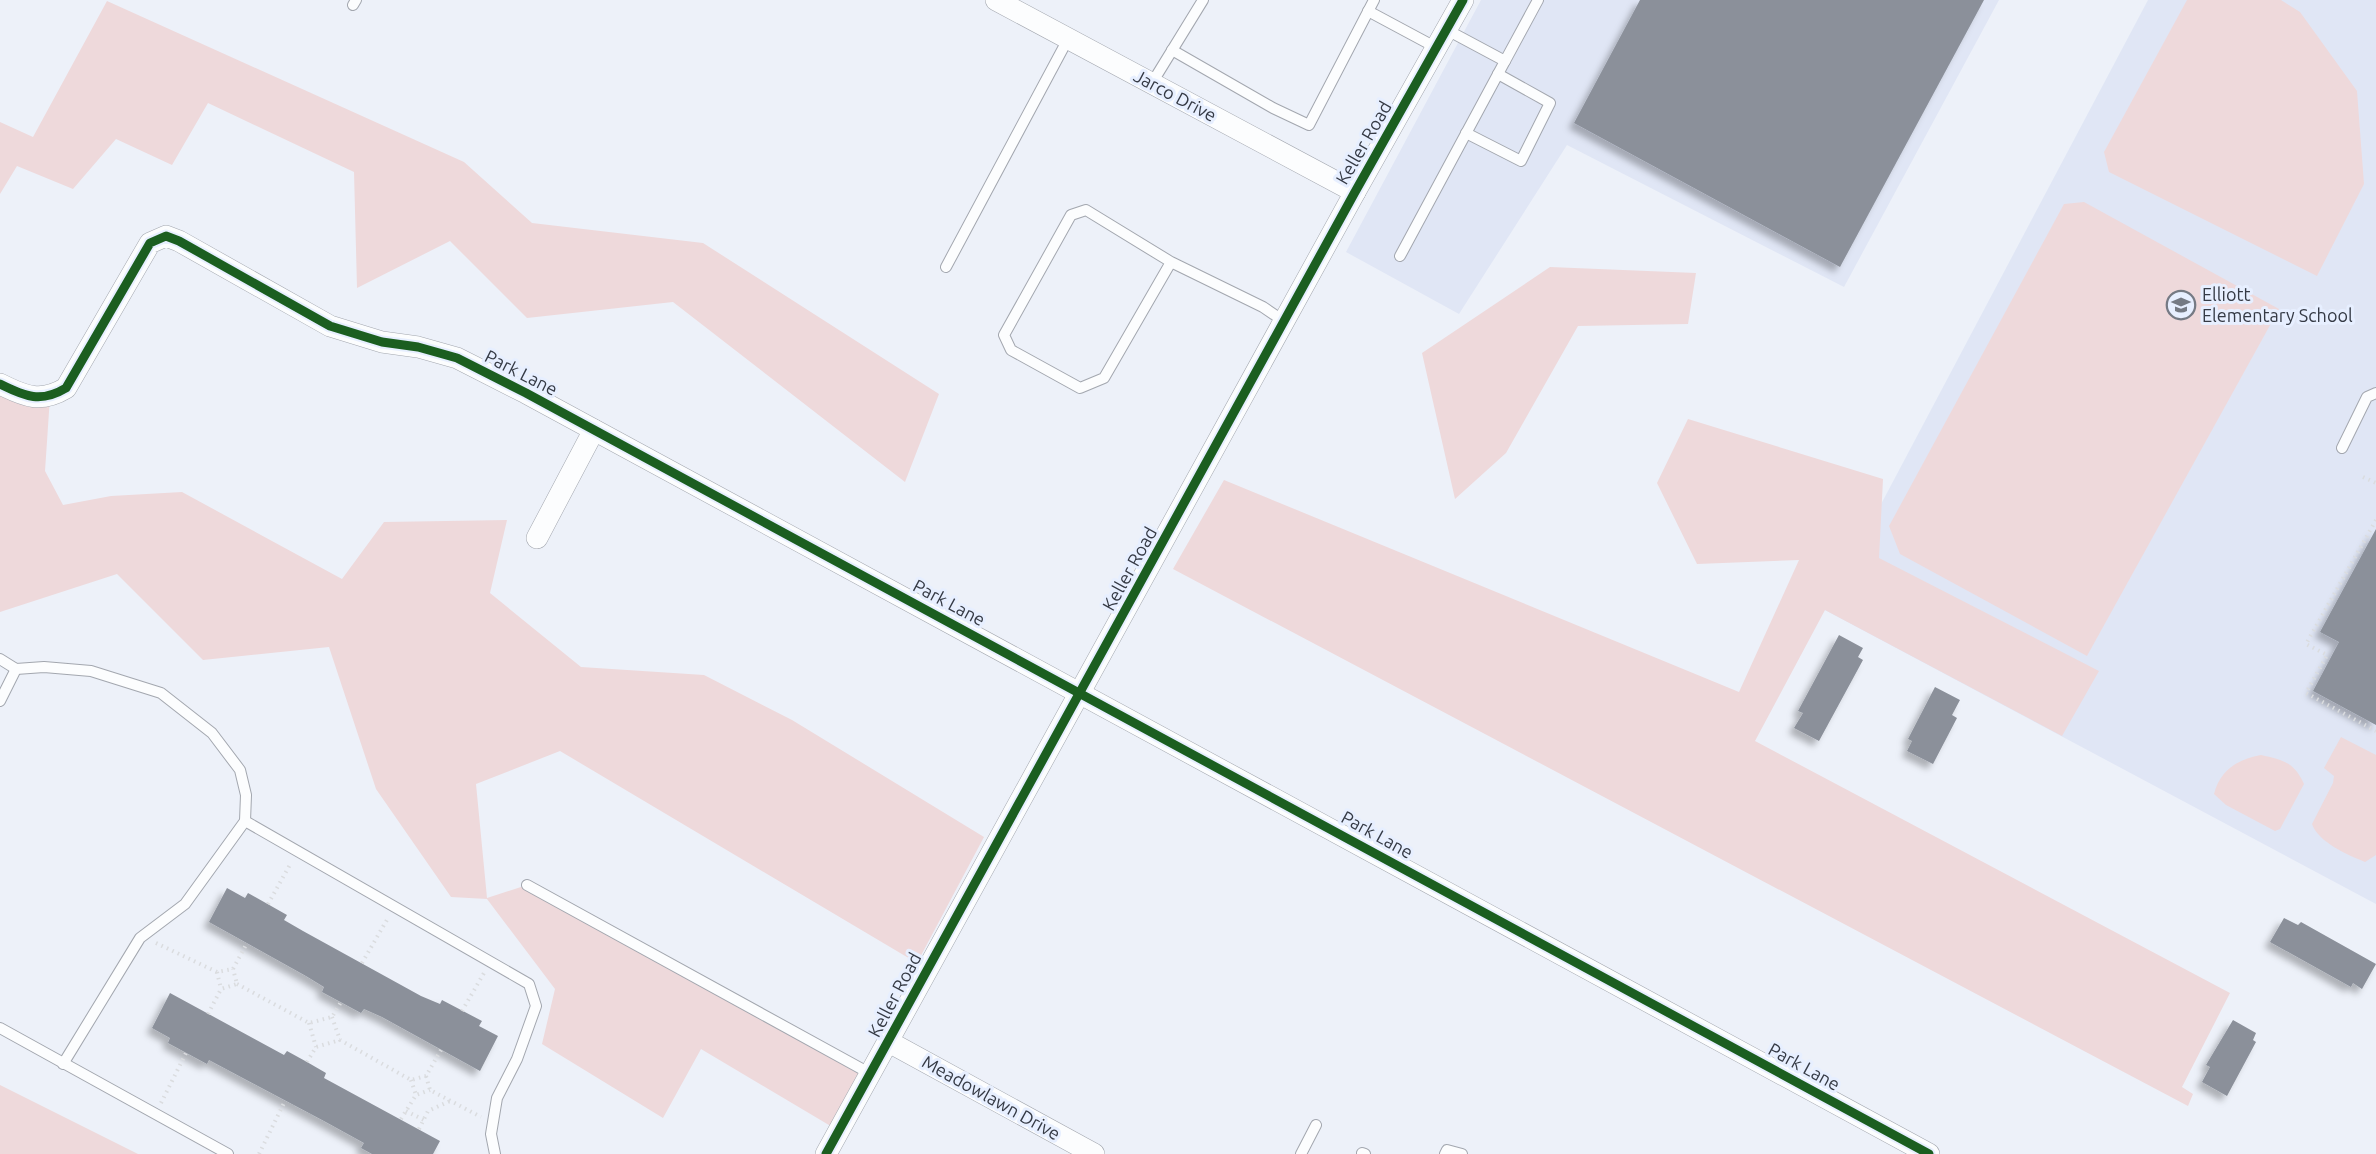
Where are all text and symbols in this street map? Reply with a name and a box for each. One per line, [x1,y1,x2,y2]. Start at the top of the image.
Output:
street label: Jarco Drive [1131,65,1220,125]
street label: Keller Road [1331,97,1395,188]
place label: Elliott Elementary School [2202,284,2353,325]
school or university icon: Elliott Elementary School [2165,289,2197,321]
street label: Park Lane [482,345,561,399]
street label: Keller Road [1098,523,1160,614]
street label: Park Lane [910,575,989,629]
street label: Park Lane [1338,806,1417,862]
street label: Keller Road [864,949,925,1040]
street label: Park Lane [1765,1038,1844,1094]
street label: Meadowlawn Drive [919,1051,1064,1143]

